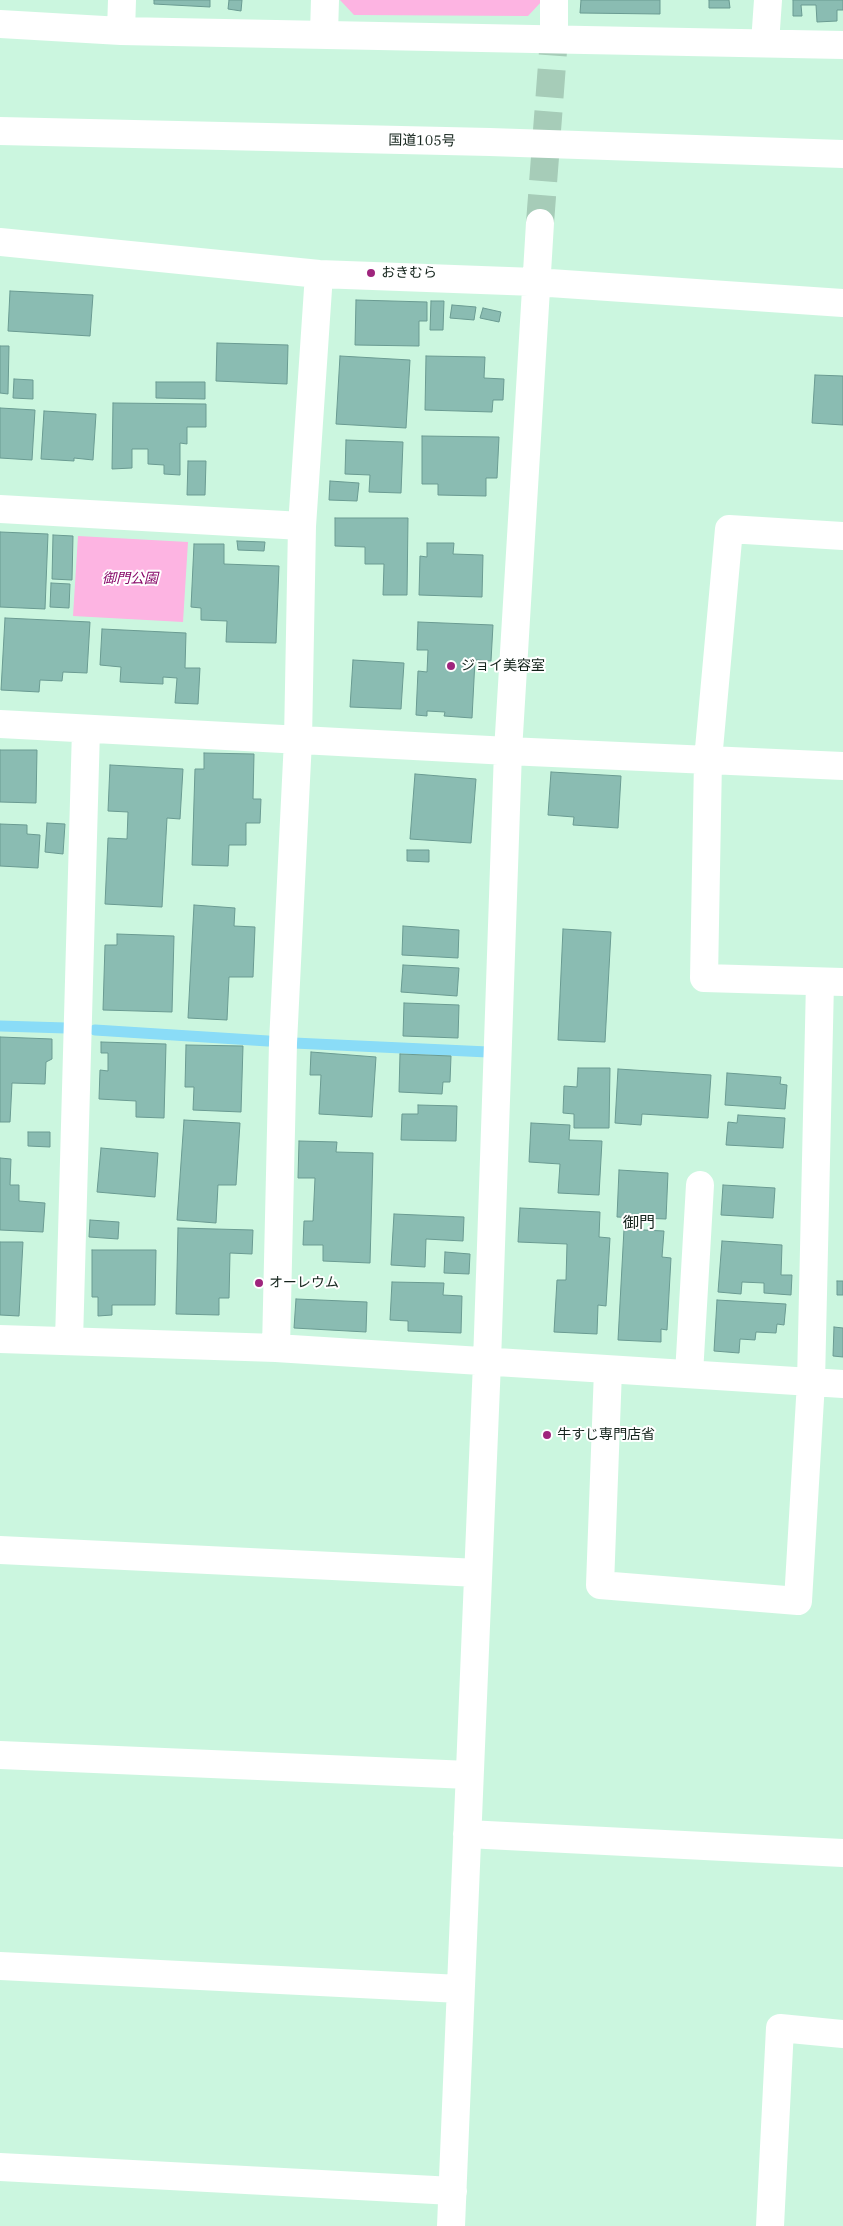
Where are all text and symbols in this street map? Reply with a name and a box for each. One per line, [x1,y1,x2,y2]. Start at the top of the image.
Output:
street label: 国道105号 [388,132,456,150]
place label: おきむら [381,265,437,281]
marker: おきむら [365,267,377,279]
park label: 御門公園 [102,571,158,587]
place label: ジョイ美容室 [461,658,545,674]
marker: ジョイ美容室 [445,660,457,672]
district label: 御門 [623,1213,655,1233]
place label: オーレウム [269,1275,339,1291]
marker: オーレウム [253,1277,265,1289]
place label: 牛すじ専門店省 [557,1427,655,1443]
marker: 牛すじ専門店省 [541,1429,553,1441]

